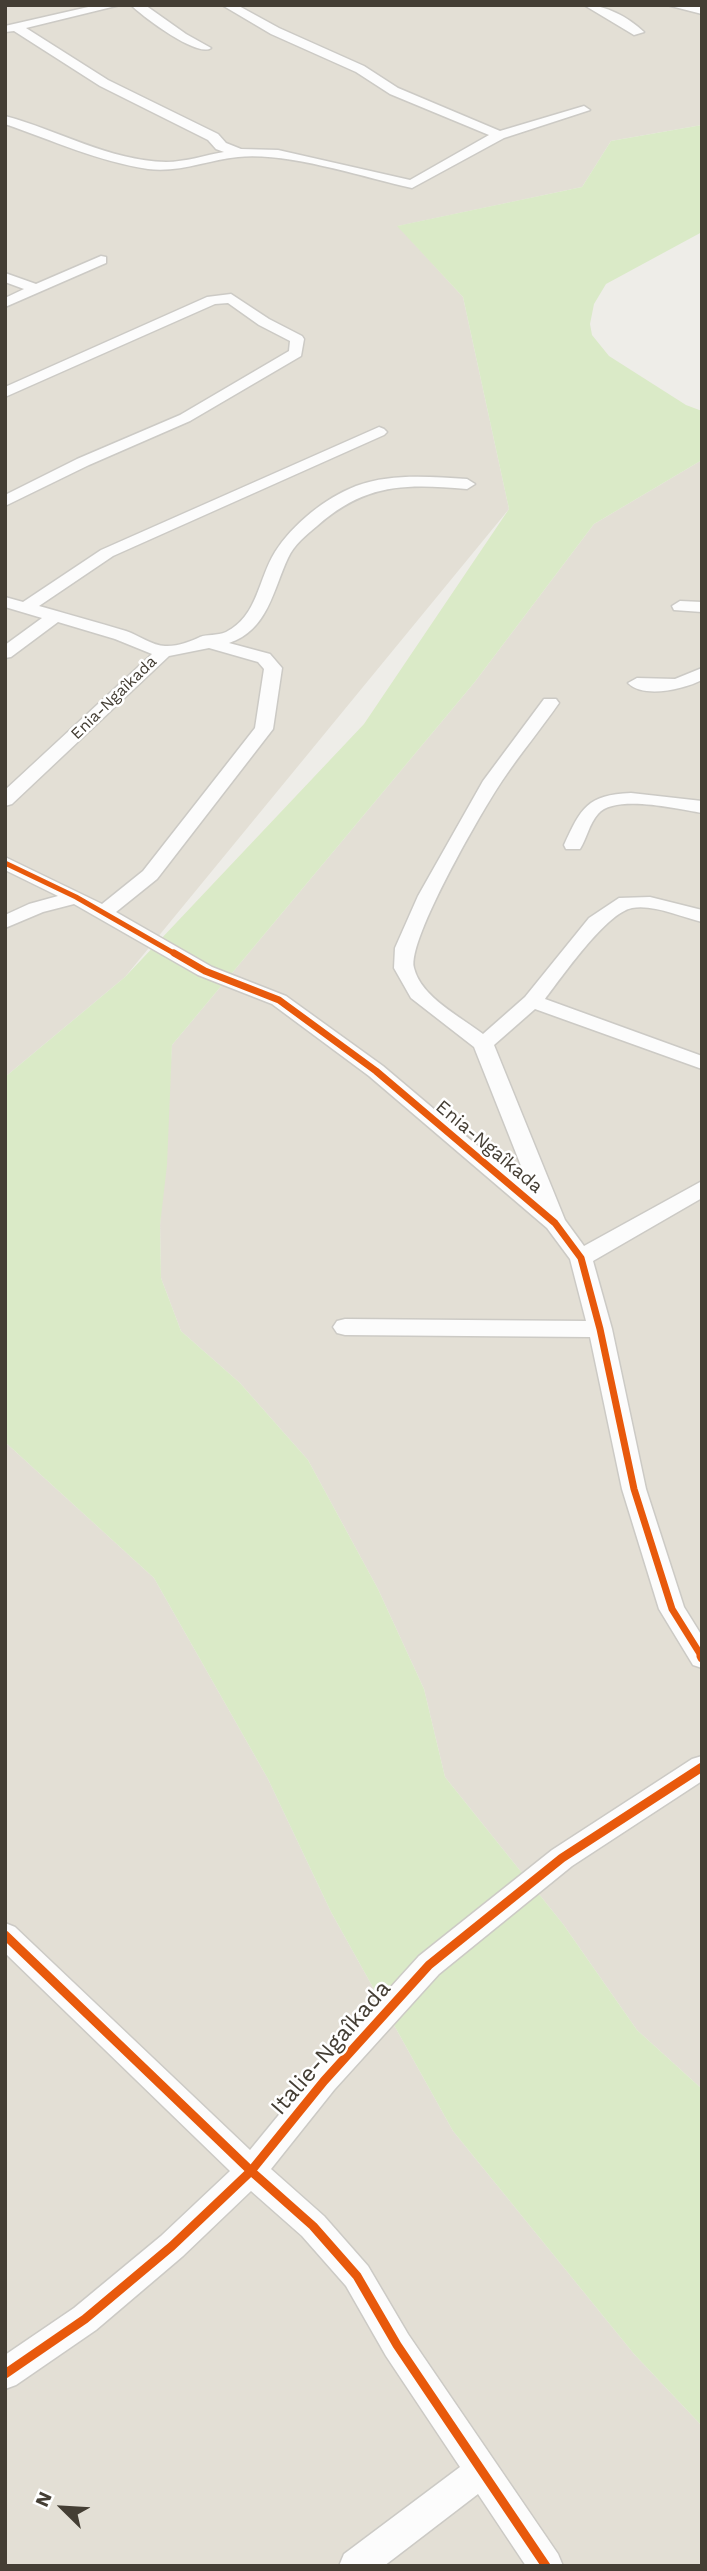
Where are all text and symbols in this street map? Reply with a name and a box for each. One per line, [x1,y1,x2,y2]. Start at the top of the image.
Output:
street label: Enia-Ngaîkada [67,652,161,744]
street label: Enia-Ngaîkada [431,1096,547,1198]
street label: Italie-Ngaîkada [265,1975,397,2121]
north arrow [28,2473,98,2543]
text: N [30,2488,57,2510]

